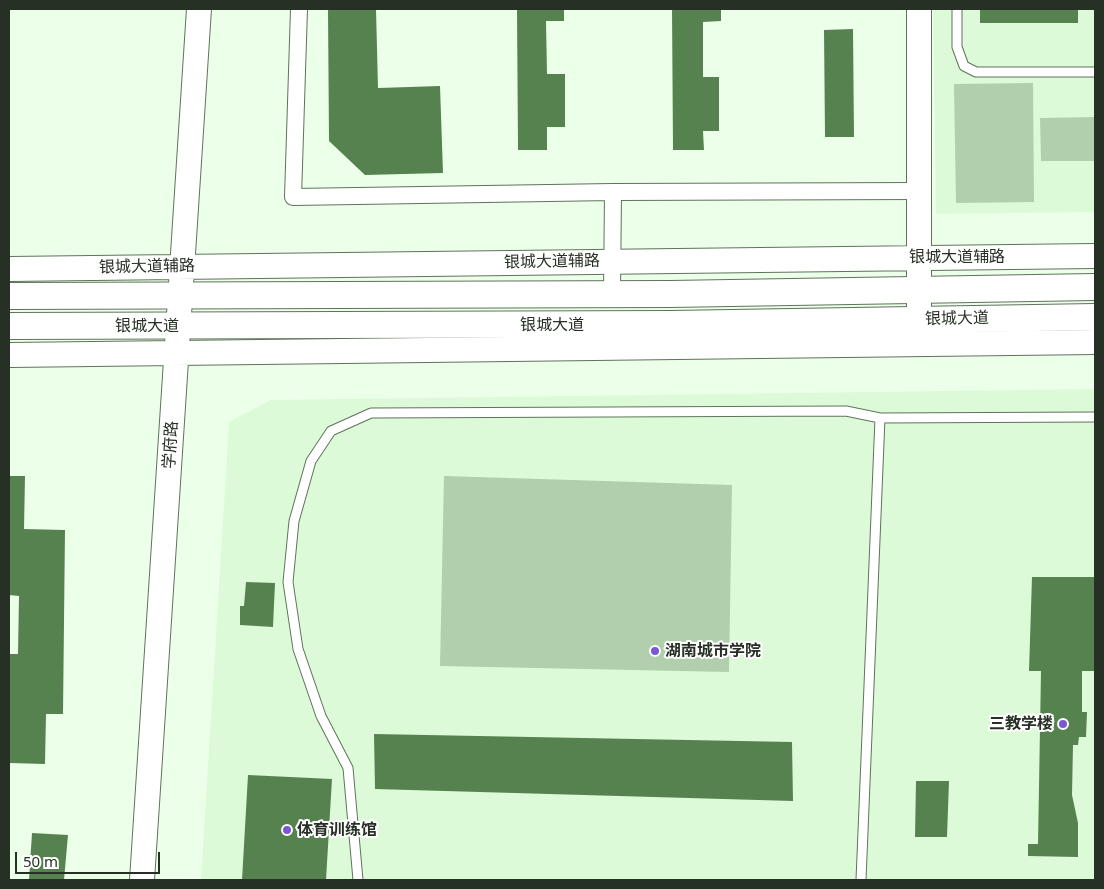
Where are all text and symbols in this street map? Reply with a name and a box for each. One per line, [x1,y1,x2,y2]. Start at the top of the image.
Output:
street label: 银城大道辅路 [909,247,1005,267]
street label: 银城大道辅路 [504,252,600,272]
street label: 银城大道辅路 [99,257,195,277]
street label: 银城大道 [925,309,989,329]
street label: 银城大道 [520,315,584,335]
street label: 银城大道 [115,316,179,336]
street label: 学府路 [160,420,182,470]
place label: 湖南城市学院 [665,641,761,661]
marker: 湖南城市学院 [649,645,661,657]
place label: 三教学楼 [989,714,1053,734]
marker: 三教学楼 [1057,718,1069,730]
place label: 体育训练馆 [297,820,377,840]
marker: 体育训练馆 [281,824,293,836]
scale bar [18,842,162,874]
text: 50 m [23,851,58,871]

